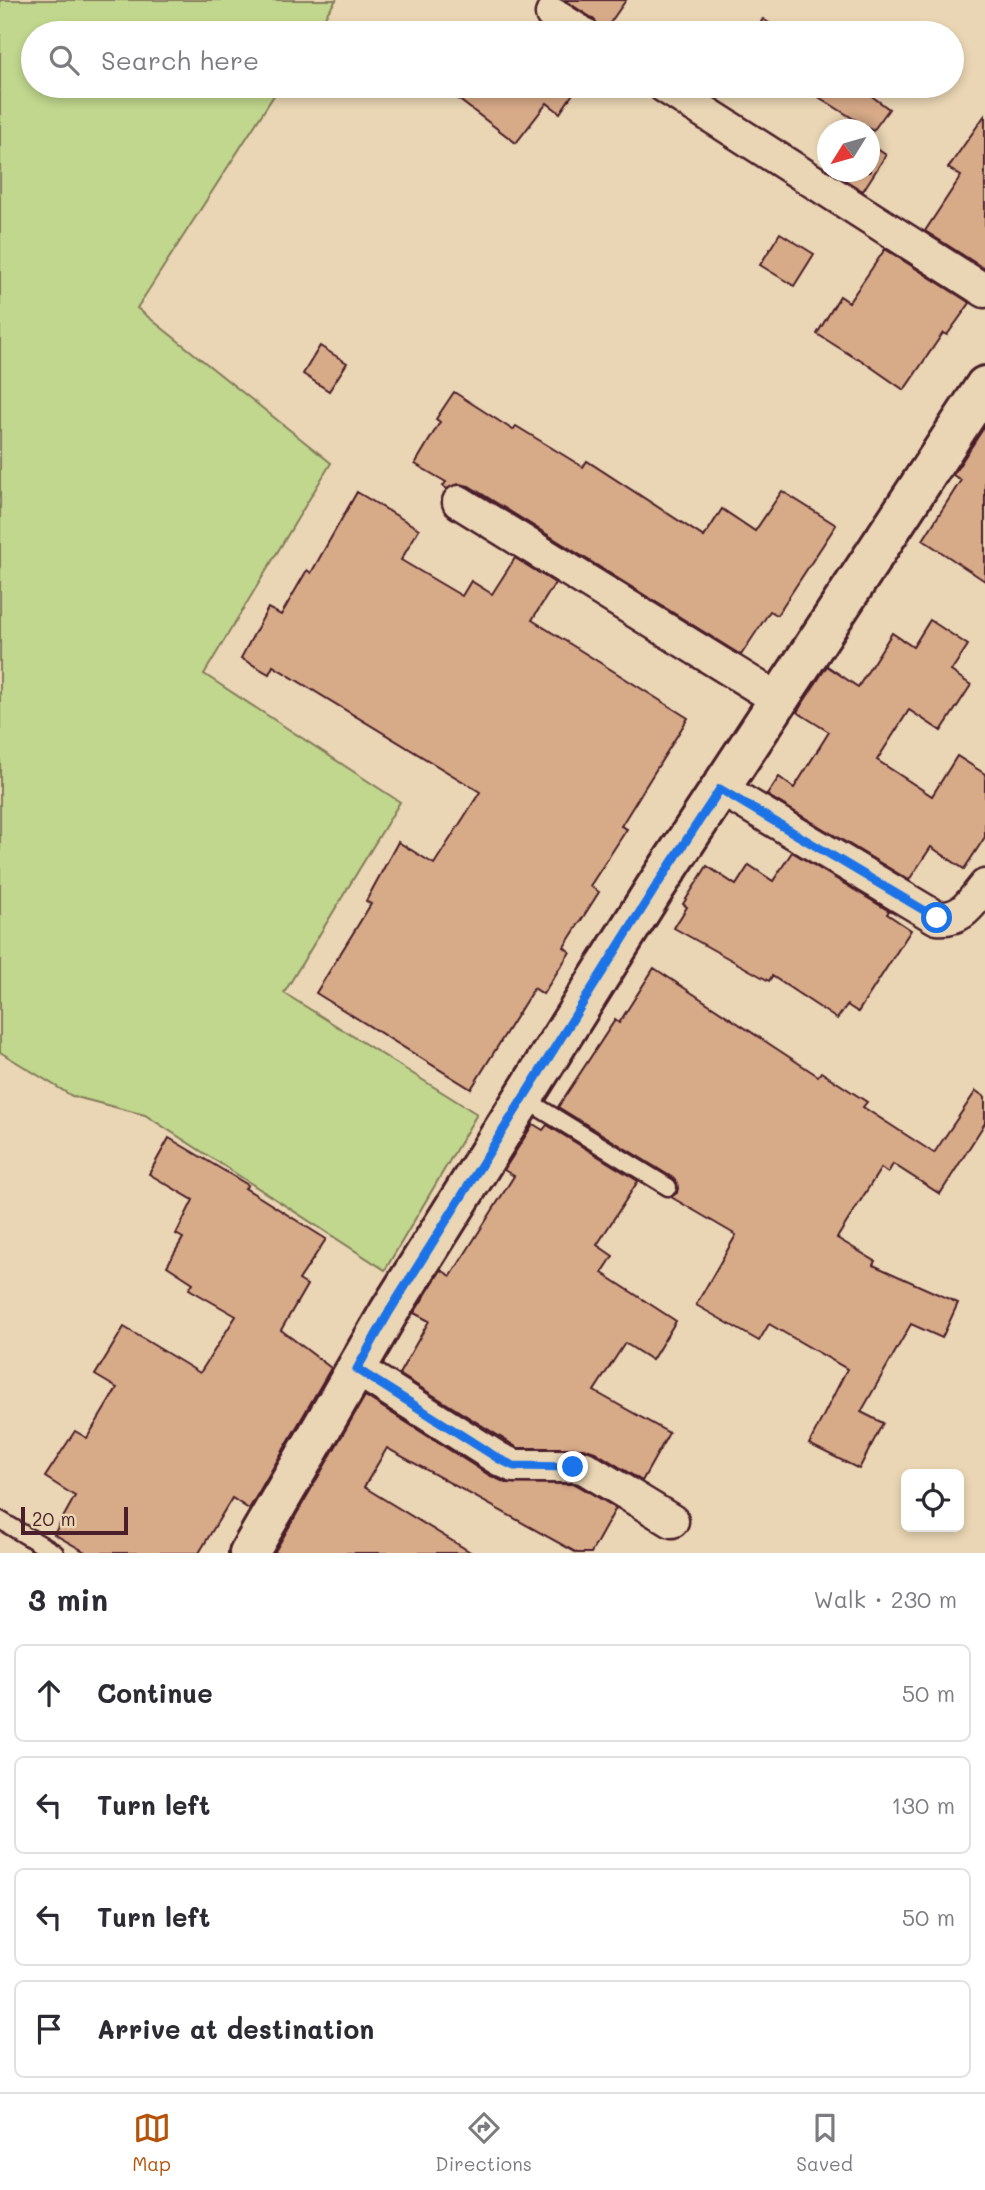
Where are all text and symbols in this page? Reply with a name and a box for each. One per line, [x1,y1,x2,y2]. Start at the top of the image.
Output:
search box [21,21,964,98]
icon: search [45,41,83,79]
text: Search here [101,43,259,77]
north arrow [817,119,880,182]
route start [921,902,952,933]
route end [557,1451,588,1482]
map controls [901,1469,964,1532]
button: locate [901,1469,964,1532]
scale bar [21,1504,128,1536]
text: 20 m [32,1506,76,1531]
text: 3 min [28,1579,108,1619]
text: Walk · 230 m [814,1584,957,1614]
icon: ahead [30,1674,68,1712]
text: Continue [97,1676,213,1710]
text: 50 m [902,1678,955,1708]
icon: left [30,1786,68,1824]
text: Turn left [97,1788,210,1822]
text: 130 m [891,1790,955,1820]
icon: left [30,1898,68,1936]
text: Turn left [97,1900,210,1934]
text: 50 m [902,1902,955,1932]
icon: arrive [30,2010,68,2048]
text: Arrive at destination [97,2012,374,2046]
tab: Map [132,2109,171,2176]
tab: Directions [435,2109,532,2176]
tab: Saved [796,2109,853,2176]

